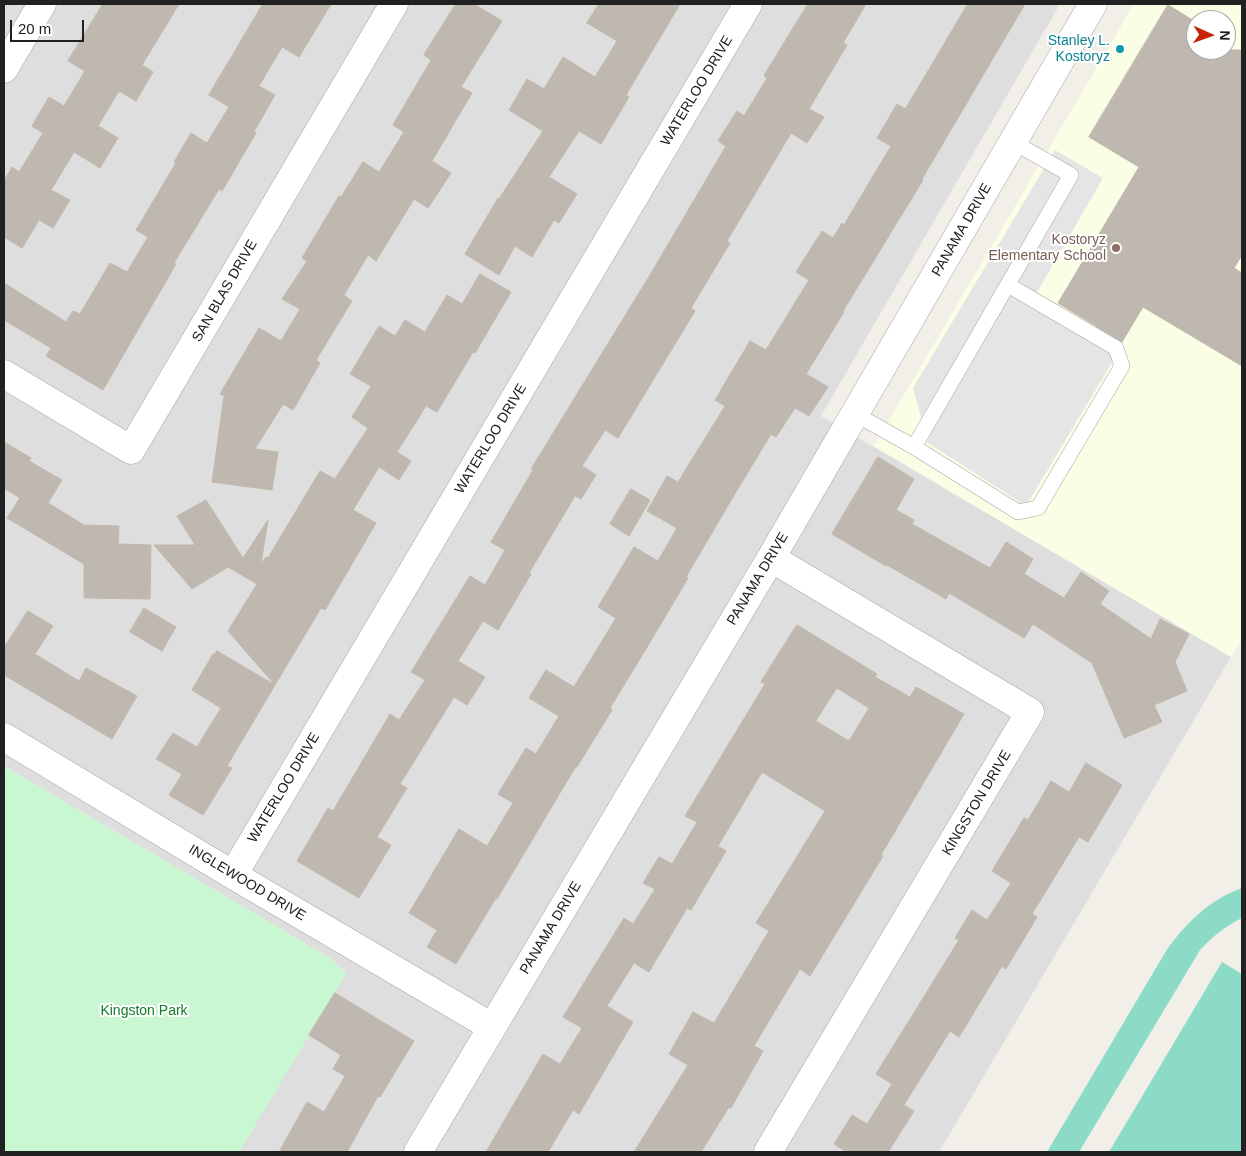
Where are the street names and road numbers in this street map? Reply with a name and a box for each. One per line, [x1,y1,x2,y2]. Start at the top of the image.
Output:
street label: WATERLOO DRIVE [658,33,736,149]
street label: PANAMA DRIVE [929,180,995,280]
street label: SAN BLAS DRIVE [189,237,261,345]
street label: WATERLOO DRIVE [452,381,530,497]
street label: PANAMA DRIVE [724,530,792,628]
street label: WATERLOO DRIVE [245,730,323,846]
street label: KINGSTON DRIVE [939,747,1015,859]
street label: INGLEWOOD DRIVE [185,841,309,925]
street label: PANAMA DRIVE [517,879,585,977]

